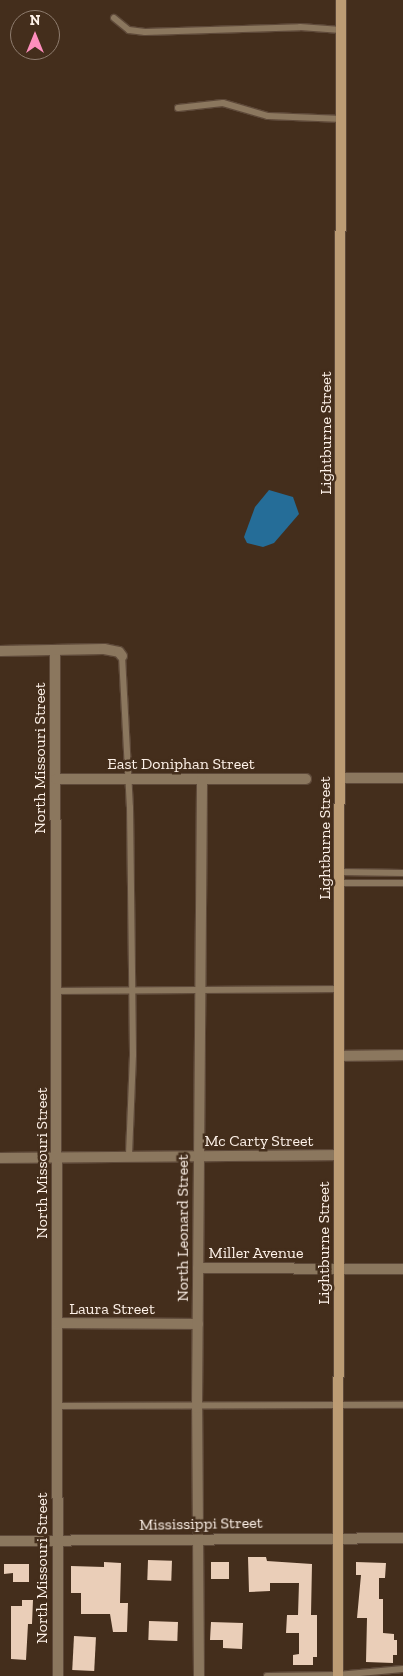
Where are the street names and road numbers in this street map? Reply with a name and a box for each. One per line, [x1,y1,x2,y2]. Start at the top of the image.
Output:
street label: Lightburne Street [316,371,336,495]
street label: North Missouri Street [30,682,50,834]
street label: East Doniphan Street [107,754,255,774]
street label: Lightburne Street [315,776,335,900]
street label: North Missouri Street [32,1087,52,1239]
street label: Mc Carty Street [204,1131,314,1151]
street label: North Leonard Street [173,1154,193,1302]
street label: Lightburne Street [314,1181,334,1305]
street label: Miller Avenue [208,1243,304,1263]
street label: Laura Street [69,1299,155,1319]
street label: North Missouri Street [32,1492,52,1644]
street label: Mississippi Street [139,1513,263,1535]

